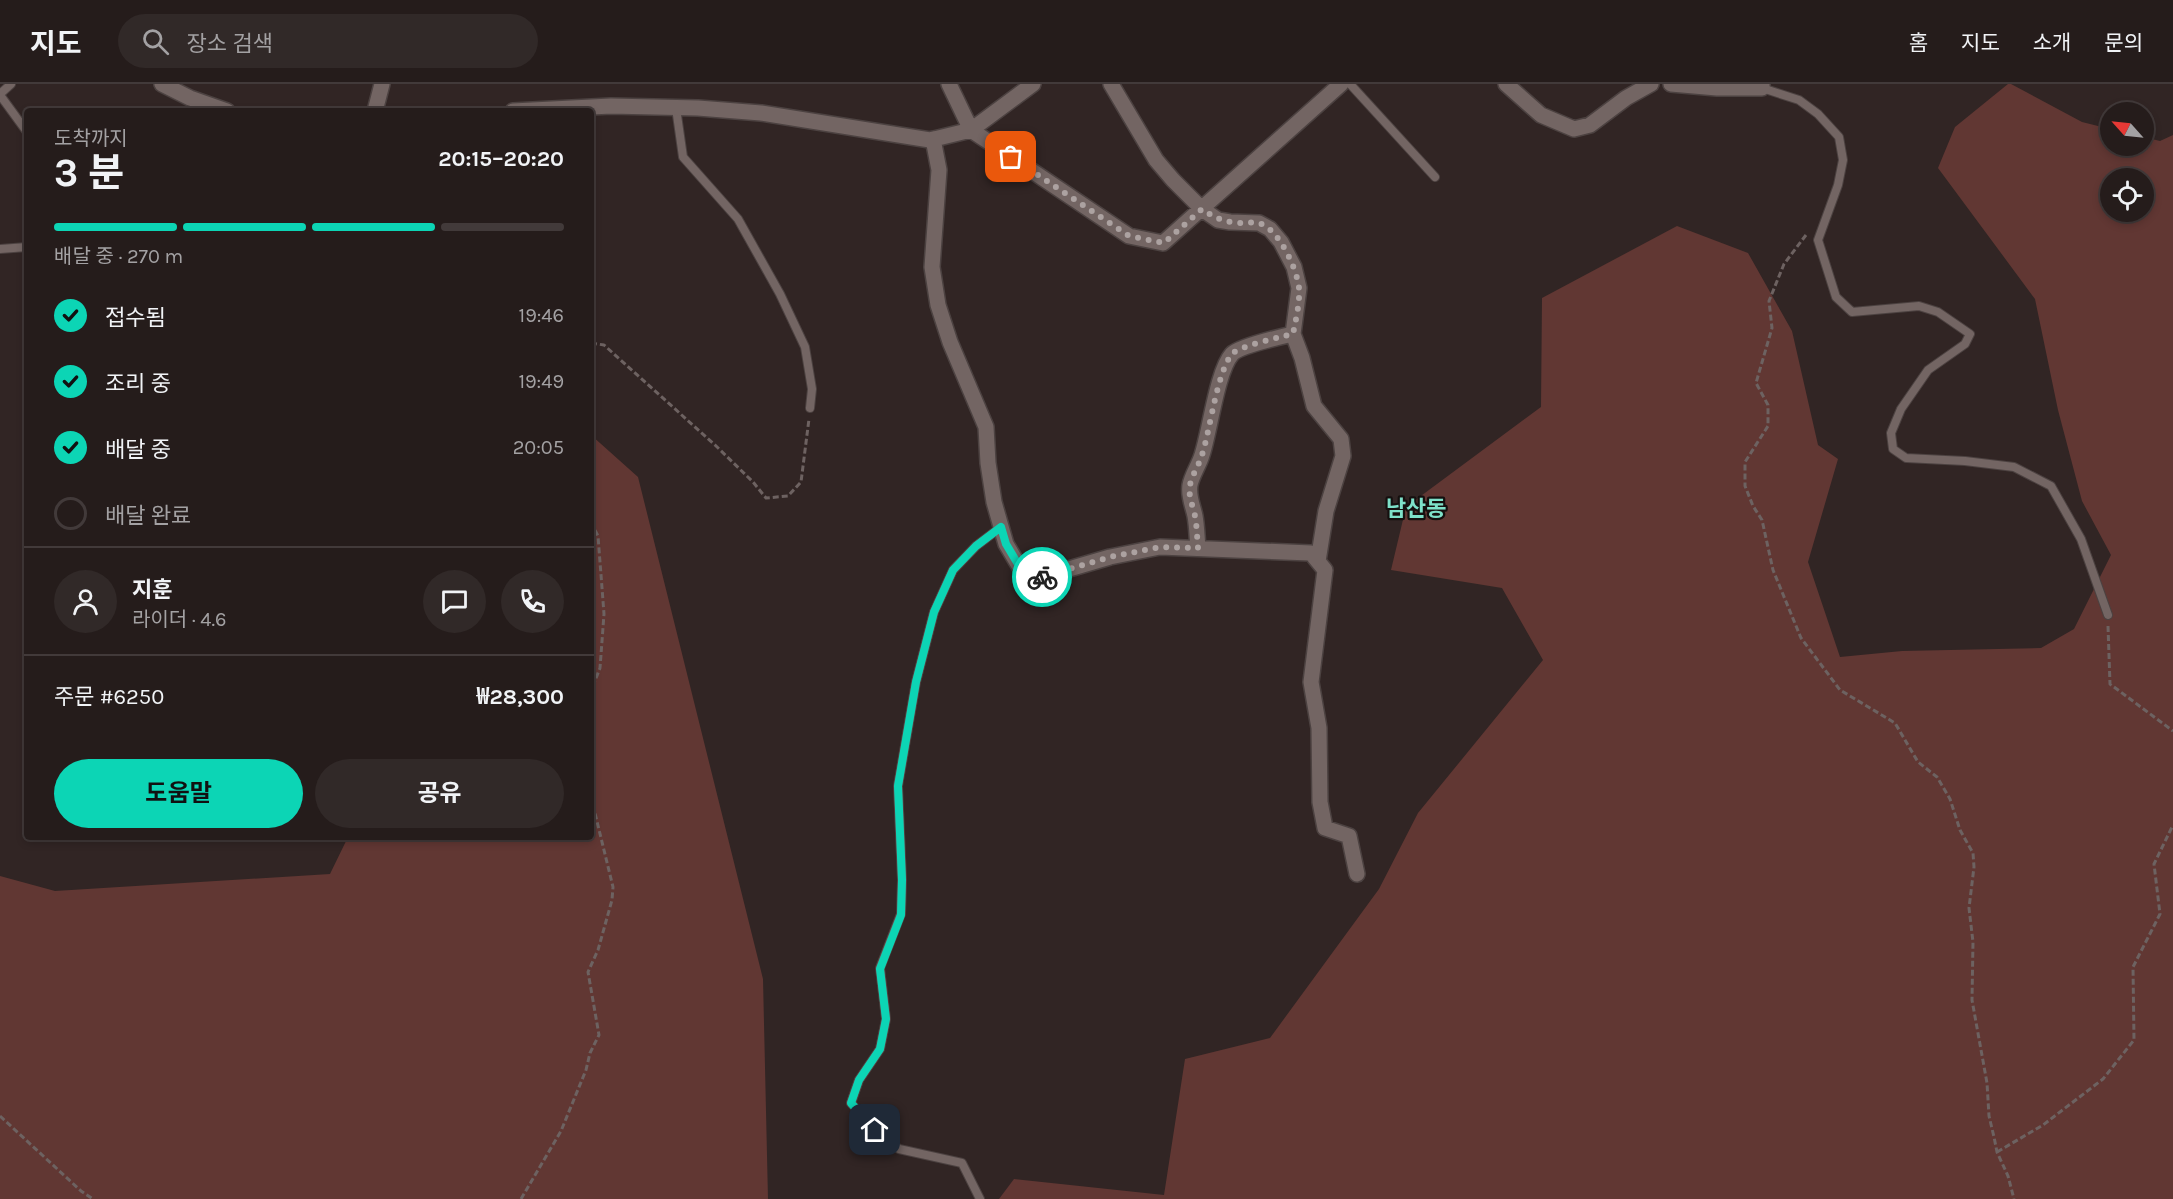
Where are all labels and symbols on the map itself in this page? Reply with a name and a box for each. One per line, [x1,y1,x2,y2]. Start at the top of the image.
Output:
north arrow [2100,102,2154,156]
pin [985,131,1036,182]
district label: 남산동 [1386,496,1446,522]
courier [1012,547,1072,607]
pin [849,1104,900,1155]

